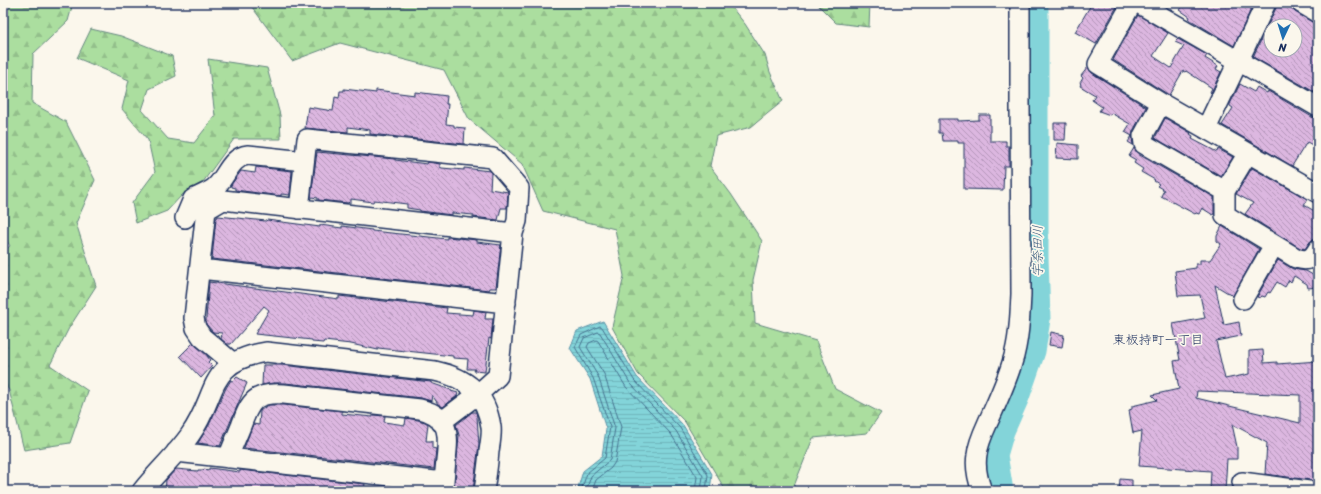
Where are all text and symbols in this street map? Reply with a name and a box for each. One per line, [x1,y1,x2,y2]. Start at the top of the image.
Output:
north arrow [1263,18,1303,58]
text: N [1277,38,1288,57]
water label: 宇奈田川 [1026,225,1049,277]
district label: 東板持町一丁目 [1112,328,1204,351]

